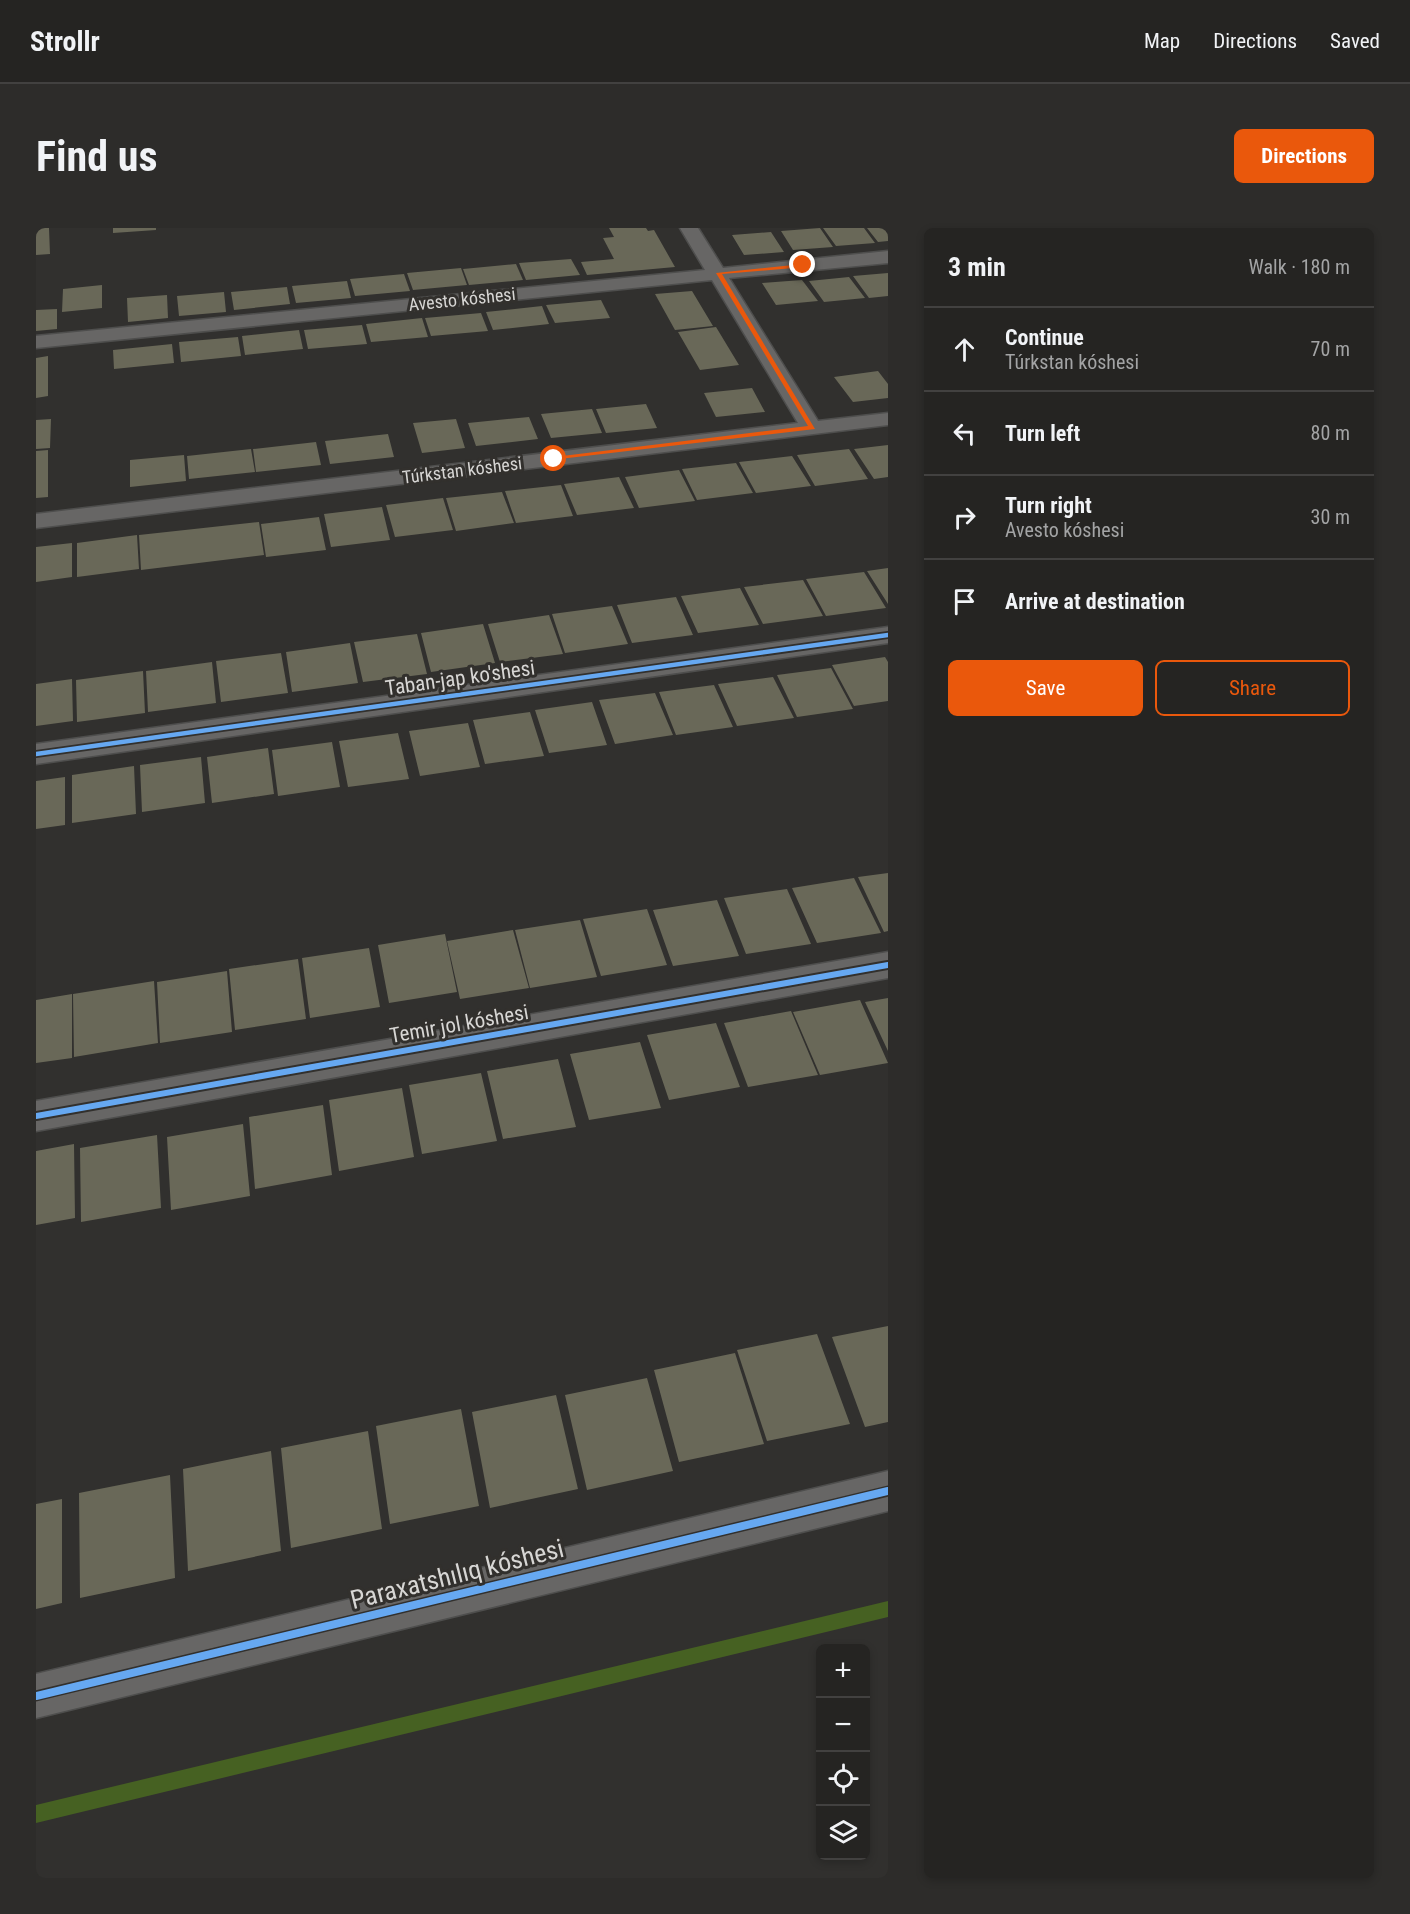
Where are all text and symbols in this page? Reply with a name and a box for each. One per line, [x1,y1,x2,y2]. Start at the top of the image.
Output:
text: Strollr [30,25,100,58]
text: Map [1144,29,1180,53]
text: Directions [1213,29,1297,53]
text: Saved [1330,29,1380,53]
button: Directions [1234,129,1374,183]
text: Find us [36,132,157,181]
route end [789,251,815,277]
text: 3 min [948,252,1006,282]
text: Walk · 180 m [1249,255,1350,279]
street label: Avesto kóshesi [408,283,516,315]
text: Continue [1005,325,1084,350]
icon: ahead [948,333,981,366]
text: 70 m [1311,337,1350,361]
text: Túrkstan kóshesi [1005,350,1139,374]
icon: left [948,417,981,450]
text: Turn left [1005,421,1080,446]
text: 80 m [1311,421,1350,445]
route start [540,445,566,471]
street label: Túrkstan kóshesi [401,452,523,488]
text: Turn right [1005,493,1092,518]
icon: right [948,501,981,534]
text: 30 m [1311,505,1350,529]
text: Avesto kóshesi [1005,518,1124,542]
icon: arrive [948,585,981,618]
text: Arrive at destination [1005,589,1185,614]
street label: Taban-jap ko'shesi [384,656,536,700]
button: Save [948,660,1143,716]
button: Share [1155,660,1350,716]
street label: Temir jol kóshesi [388,1000,530,1048]
street label: Paraxatshılıq kóshesi [347,1533,567,1615]
map controls [816,1644,870,1860]
button: + [816,1644,870,1698]
button: − [816,1698,870,1752]
button: locate [816,1752,870,1806]
button: layers [816,1806,870,1860]

